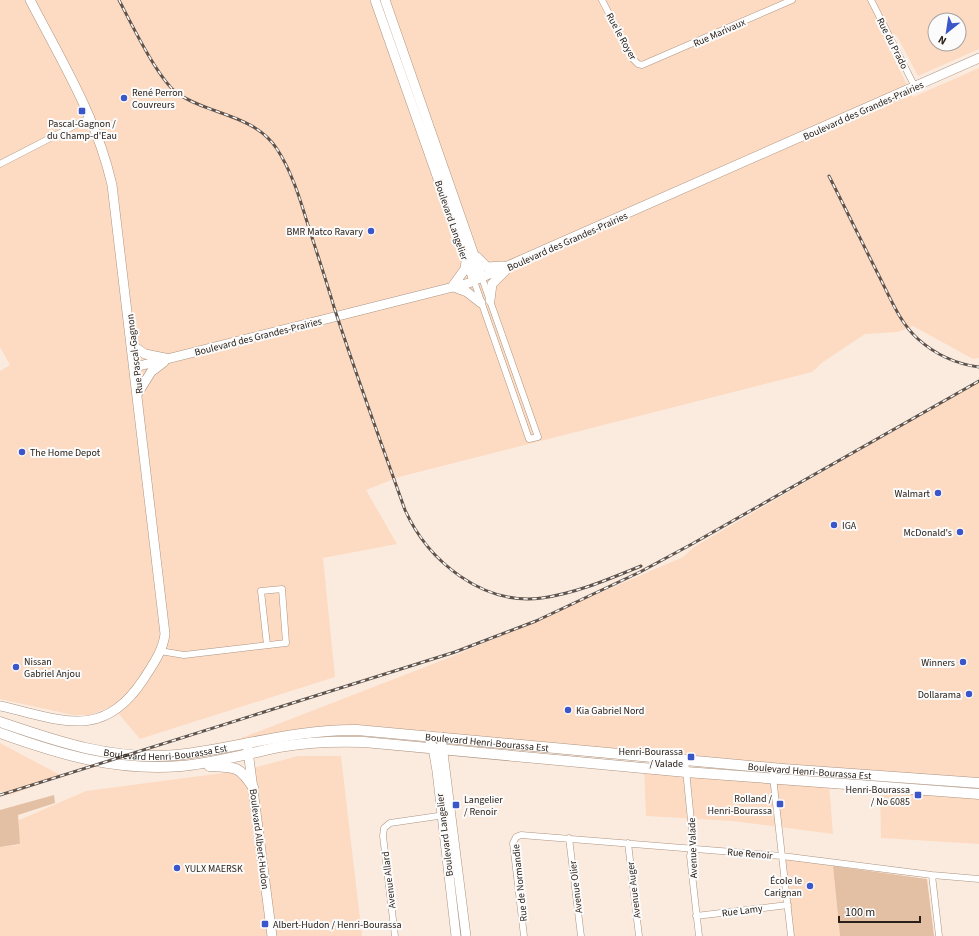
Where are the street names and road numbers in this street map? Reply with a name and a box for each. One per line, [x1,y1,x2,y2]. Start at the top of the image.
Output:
street label: Rue le Royer [602,11,640,63]
street label: Rue Marivaux [691,15,748,51]
street label: Rue du Prado [873,15,911,72]
street label: Boulevard des Grandes-Prairies [801,78,926,144]
street label: Boulevard Langelier [431,179,471,263]
street label: Boulevard des Grandes-Prairies [505,209,630,275]
street label: Rue Pascal-Gagnon [123,313,147,395]
street label: Boulevard des Grandes-Prairies [193,314,323,360]
street label: Boulevard Henri-Bourassa Est [424,730,550,756]
street label: Boulevard Henri-Bourassa Est [102,741,229,764]
street label: Boulevard Henri-Bourassa Est [747,760,873,783]
street label: Boulevard Albert-Hudon [246,788,272,890]
street label: Boulevard Langelier [433,792,457,877]
street label: Avenue Valade [685,817,701,879]
street label: Rue de Normandie [509,843,531,922]
street label: Rue Renoir [727,845,774,863]
street label: Avenue Allard [379,851,399,909]
street label: Avenue Olier [566,859,586,914]
street label: Avenue Auger [624,860,644,919]
street label: Rue Lamy [721,902,764,920]

